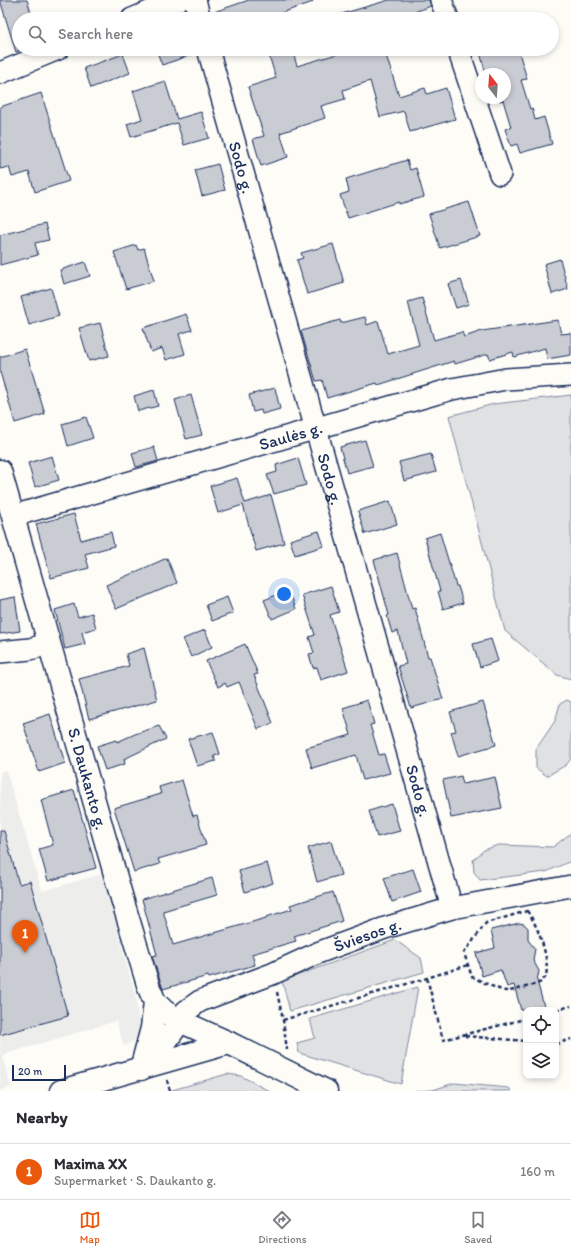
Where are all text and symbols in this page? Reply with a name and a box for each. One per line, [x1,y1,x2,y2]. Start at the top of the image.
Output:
search box [12,12,559,56]
icon: search [26,23,48,45]
text: Search here [58,25,133,43]
north arrow [475,68,511,104]
street label: Sodo g. [225,139,258,196]
street label: Saulės g. [257,417,325,454]
street label: Sodo g. [313,451,347,507]
your location [274,584,294,604]
street label: S. Daukanto g. [64,725,112,832]
street label: Sodo g. [402,762,436,819]
street label: Šviesos g. [331,914,404,956]
pin: 1 [12,920,38,953]
map controls [523,1007,559,1079]
button: locate [523,1007,559,1043]
button: layers [523,1043,559,1079]
scale bar [12,1063,66,1082]
text: 20 m [18,1065,42,1078]
text: Nearby [16,1107,68,1127]
text: Maxima XX [54,1155,127,1173]
text: 1 [26,1164,32,1179]
text: 160 m [520,1164,555,1179]
text: Supermarket · S. Daukanto g. [54,1173,216,1188]
tab: Map [79,1209,101,1246]
tab: Directions [258,1209,307,1246]
tab: Saved [464,1209,492,1246]

